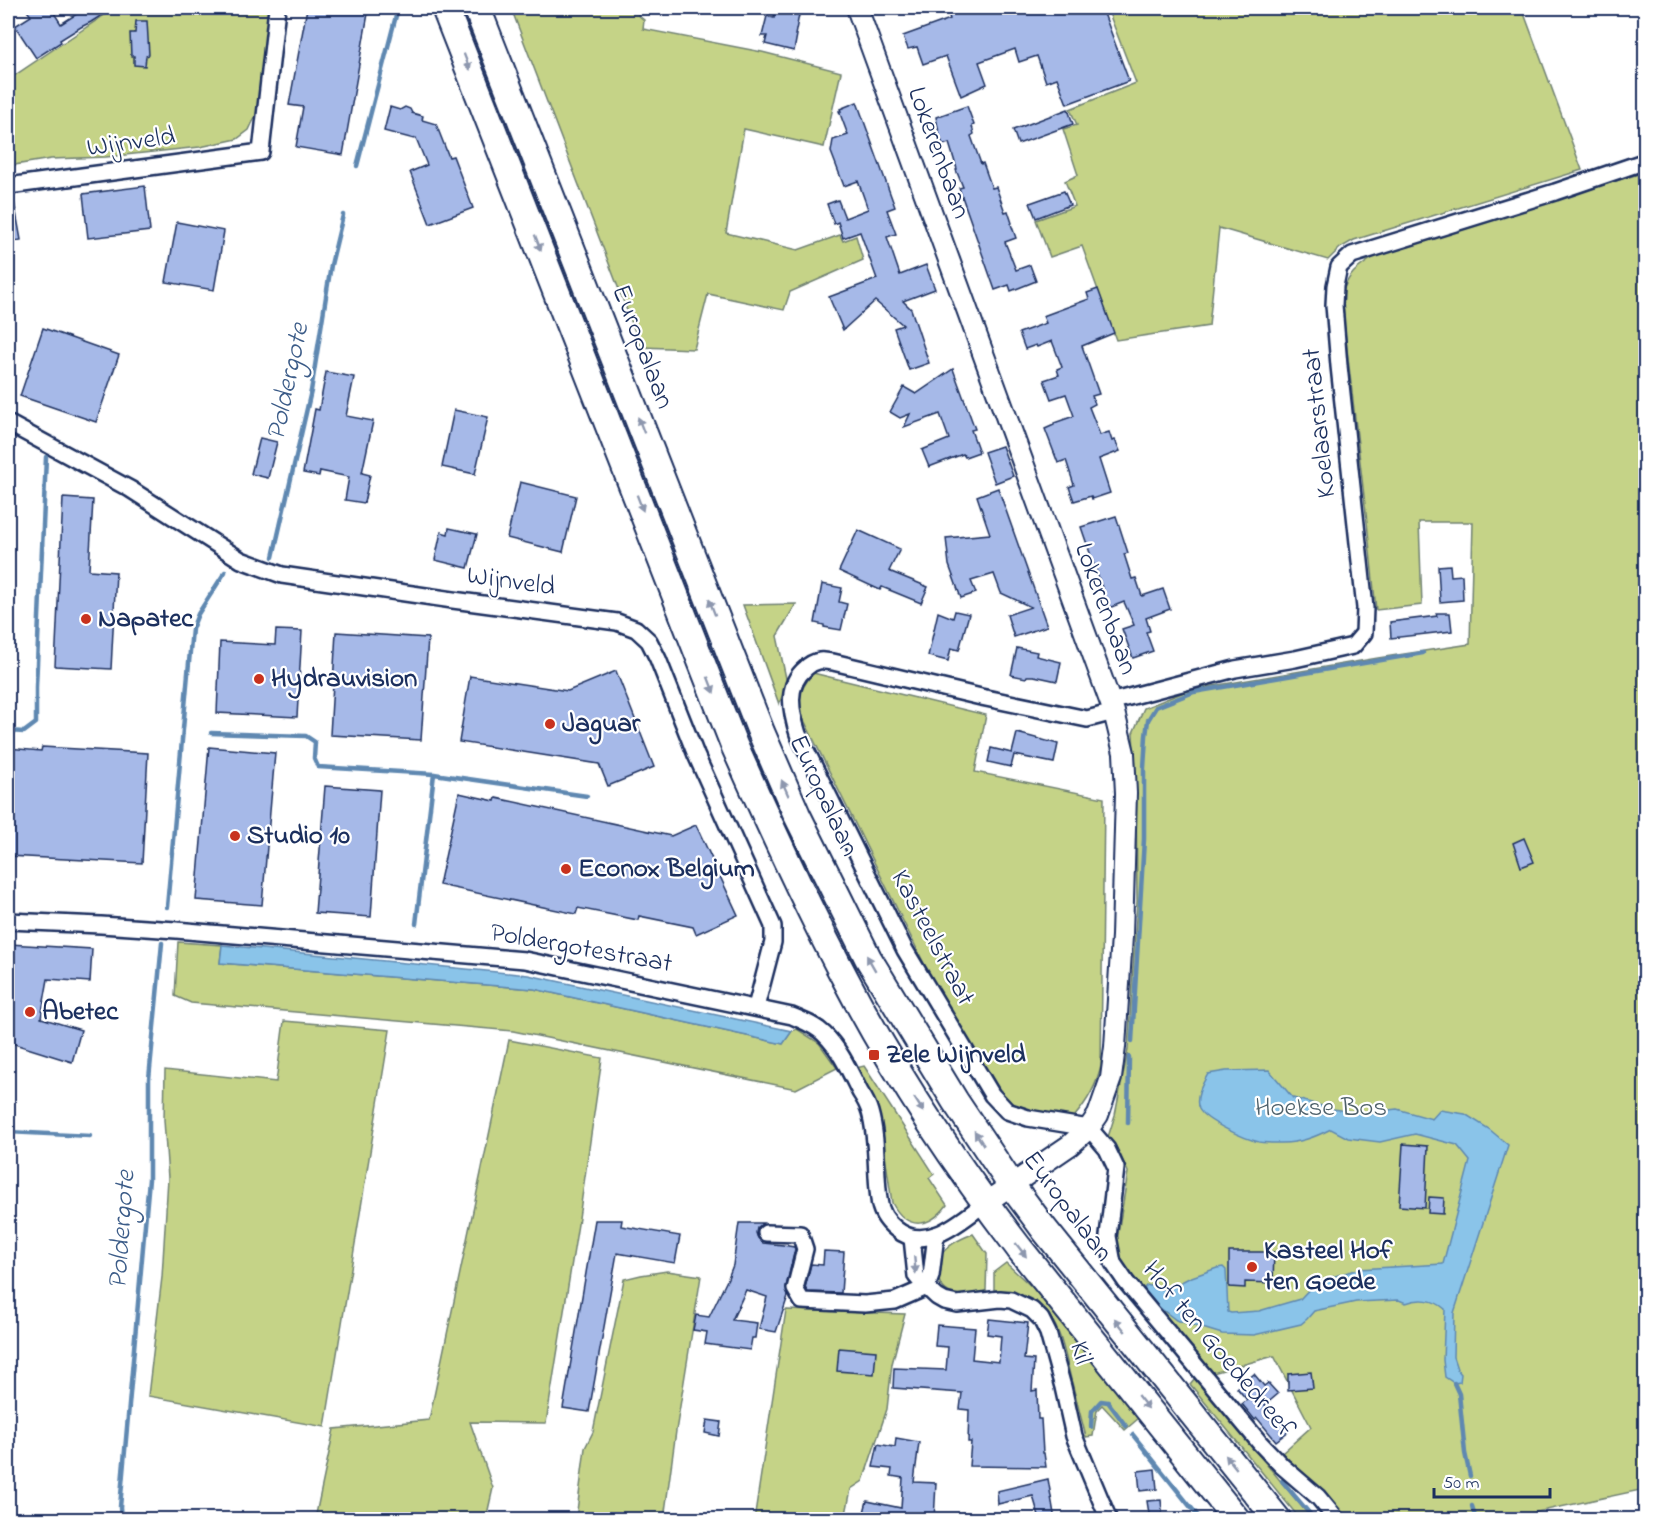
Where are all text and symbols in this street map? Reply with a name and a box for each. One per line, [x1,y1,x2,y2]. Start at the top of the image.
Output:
one-way arrow [463,53,472,71]
street label: Lokerenbaan [896,82,980,224]
street label: Wijnveld [84,118,178,168]
one-way arrow [533,235,543,253]
street label: Europalaan [600,279,684,415]
water label: Poldergote [257,318,322,444]
street label: Koelaarstraat [1293,346,1347,500]
one-way arrow [636,416,646,434]
one-way arrow [636,494,645,512]
street label: Lokerenbaan [1063,538,1147,680]
street label: Wijnveld [464,557,558,607]
one-way arrow [707,598,716,616]
place label: Napatec [98,600,194,639]
marker: Napatec [79,612,93,626]
place label: Hydrauvision [271,660,417,699]
marker: Hydrauvision [252,672,266,686]
one-way arrow [707,676,716,694]
place label: Jaguar [562,705,641,745]
marker: Jaguar [543,717,557,731]
street label: Europalaan [778,729,868,863]
one-way arrow [781,779,790,796]
place label: Studio 10 [247,817,350,856]
marker: Studio 10 [228,829,242,843]
place label: Econox Belgium [578,850,755,890]
marker: Econox Belgium [559,862,573,876]
street label: Kasteelstraat [880,863,984,1013]
street label: Poldergotestraat [487,914,675,984]
one-way arrow [866,954,876,971]
place label: Abetec [42,993,119,1032]
marker: Abetec [23,1005,37,1019]
place label: Zele Wijnveld [886,1036,1027,1075]
marker: Zele Wijnveld [867,1048,881,1062]
park label: Hoekse Bos [1255,1089,1387,1128]
one-way arrow [914,1097,925,1114]
one-way arrow [974,1130,985,1146]
street label: Europalaan [1012,1143,1122,1271]
water label: Poldergote [98,1168,148,1291]
place label: Kasteel Hof ten Goede [1263,1232,1393,1302]
one-way arrow [1014,1242,1027,1258]
street label: Hof ten Goededreef [1132,1253,1304,1447]
one-way arrow [911,1255,920,1274]
marker: Kasteel Hof ten Goede [1245,1260,1259,1274]
one-way arrow [1114,1317,1127,1333]
street label: Kil [1058,1337,1102,1369]
one-way arrow [1136,1394,1149,1410]
one-way arrow [1225,1454,1238,1470]
scale bar [1434,1461,1550,1499]
text: 50 m [1443,1471,1480,1497]

